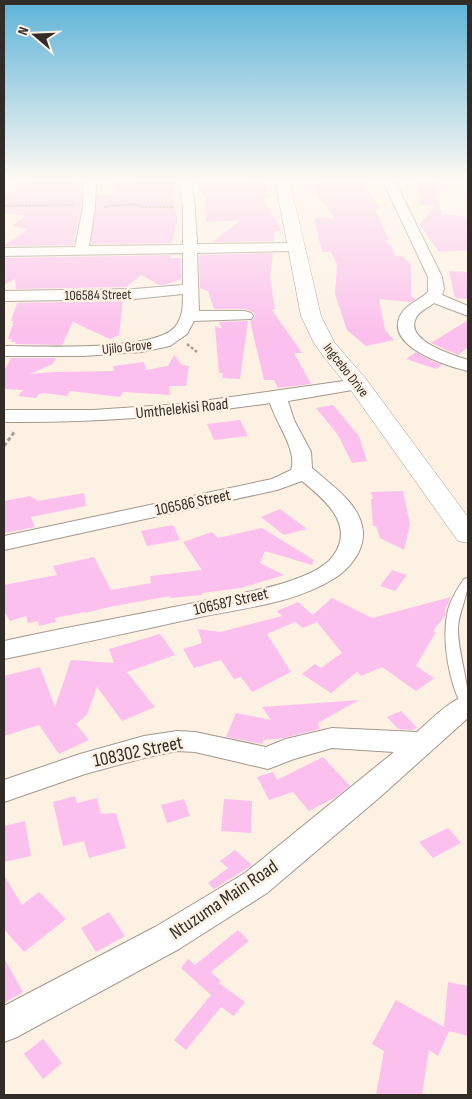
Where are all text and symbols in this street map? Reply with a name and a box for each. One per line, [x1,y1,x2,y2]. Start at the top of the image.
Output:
north arrow [10,10,60,60]
text: N [14,25,32,37]
street label: 106584 Street [64,286,132,304]
street label: Ujilo Grove [101,336,153,358]
street label: Ingcebo Drive [320,340,372,400]
street label: Umthelekisi Road [135,395,229,423]
street label: 106586 Street [154,486,233,520]
street label: 106587 Street [192,584,270,620]
street label: 108302 Street [91,731,185,773]
street label: Ntuzuma Main Road [165,855,283,945]

